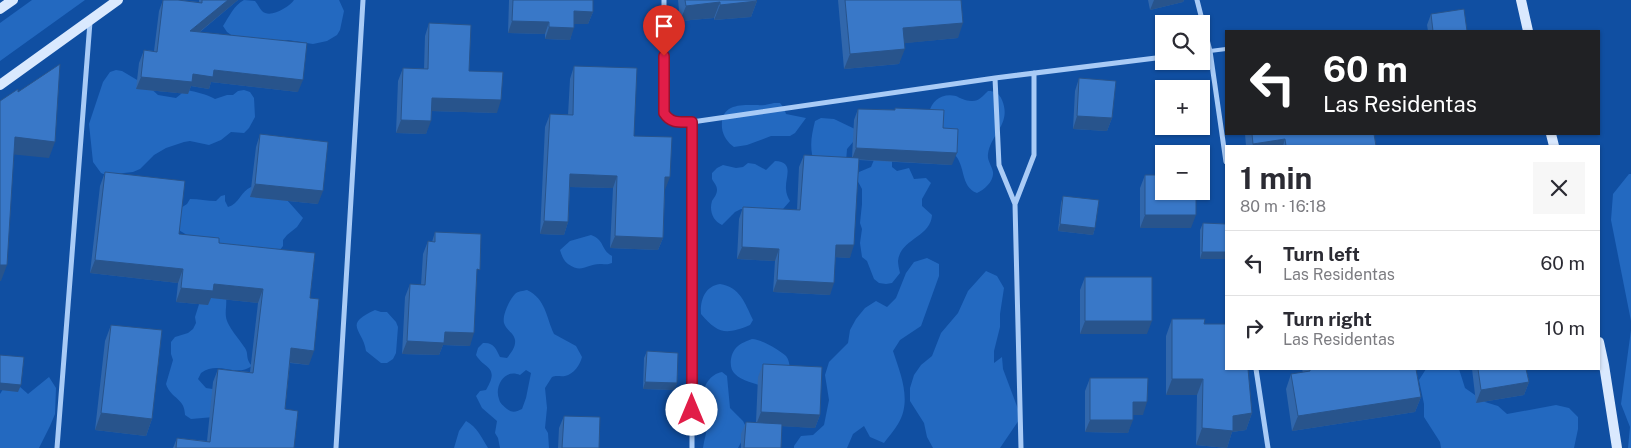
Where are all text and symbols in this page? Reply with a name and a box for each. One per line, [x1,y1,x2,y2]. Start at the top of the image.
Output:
pin [643,5,685,56]
icon: arrive [650,12,678,40]
map controls [1155,15,1210,200]
button: search [1155,15,1210,70]
text: 60 m [1323,49,1408,90]
icon: left [1240,50,1305,115]
button: + [1155,80,1210,135]
text: Las Residentas [1323,91,1477,117]
button: − [1155,145,1210,200]
text: 1 min [1240,160,1312,196]
button: close [1533,162,1585,214]
text: 80 m · 16:18 [1240,197,1326,216]
text: Turn left [1283,243,1360,265]
icon: left [1240,249,1268,277]
text: 60 m [1541,252,1585,274]
text: Las Residentas [1283,265,1395,284]
text: Turn right [1283,308,1372,330]
icon: right [1240,314,1268,342]
text: 10 m [1545,317,1585,339]
text: Las Residentas [1283,330,1395,349]
position arrow [665,383,717,435]

